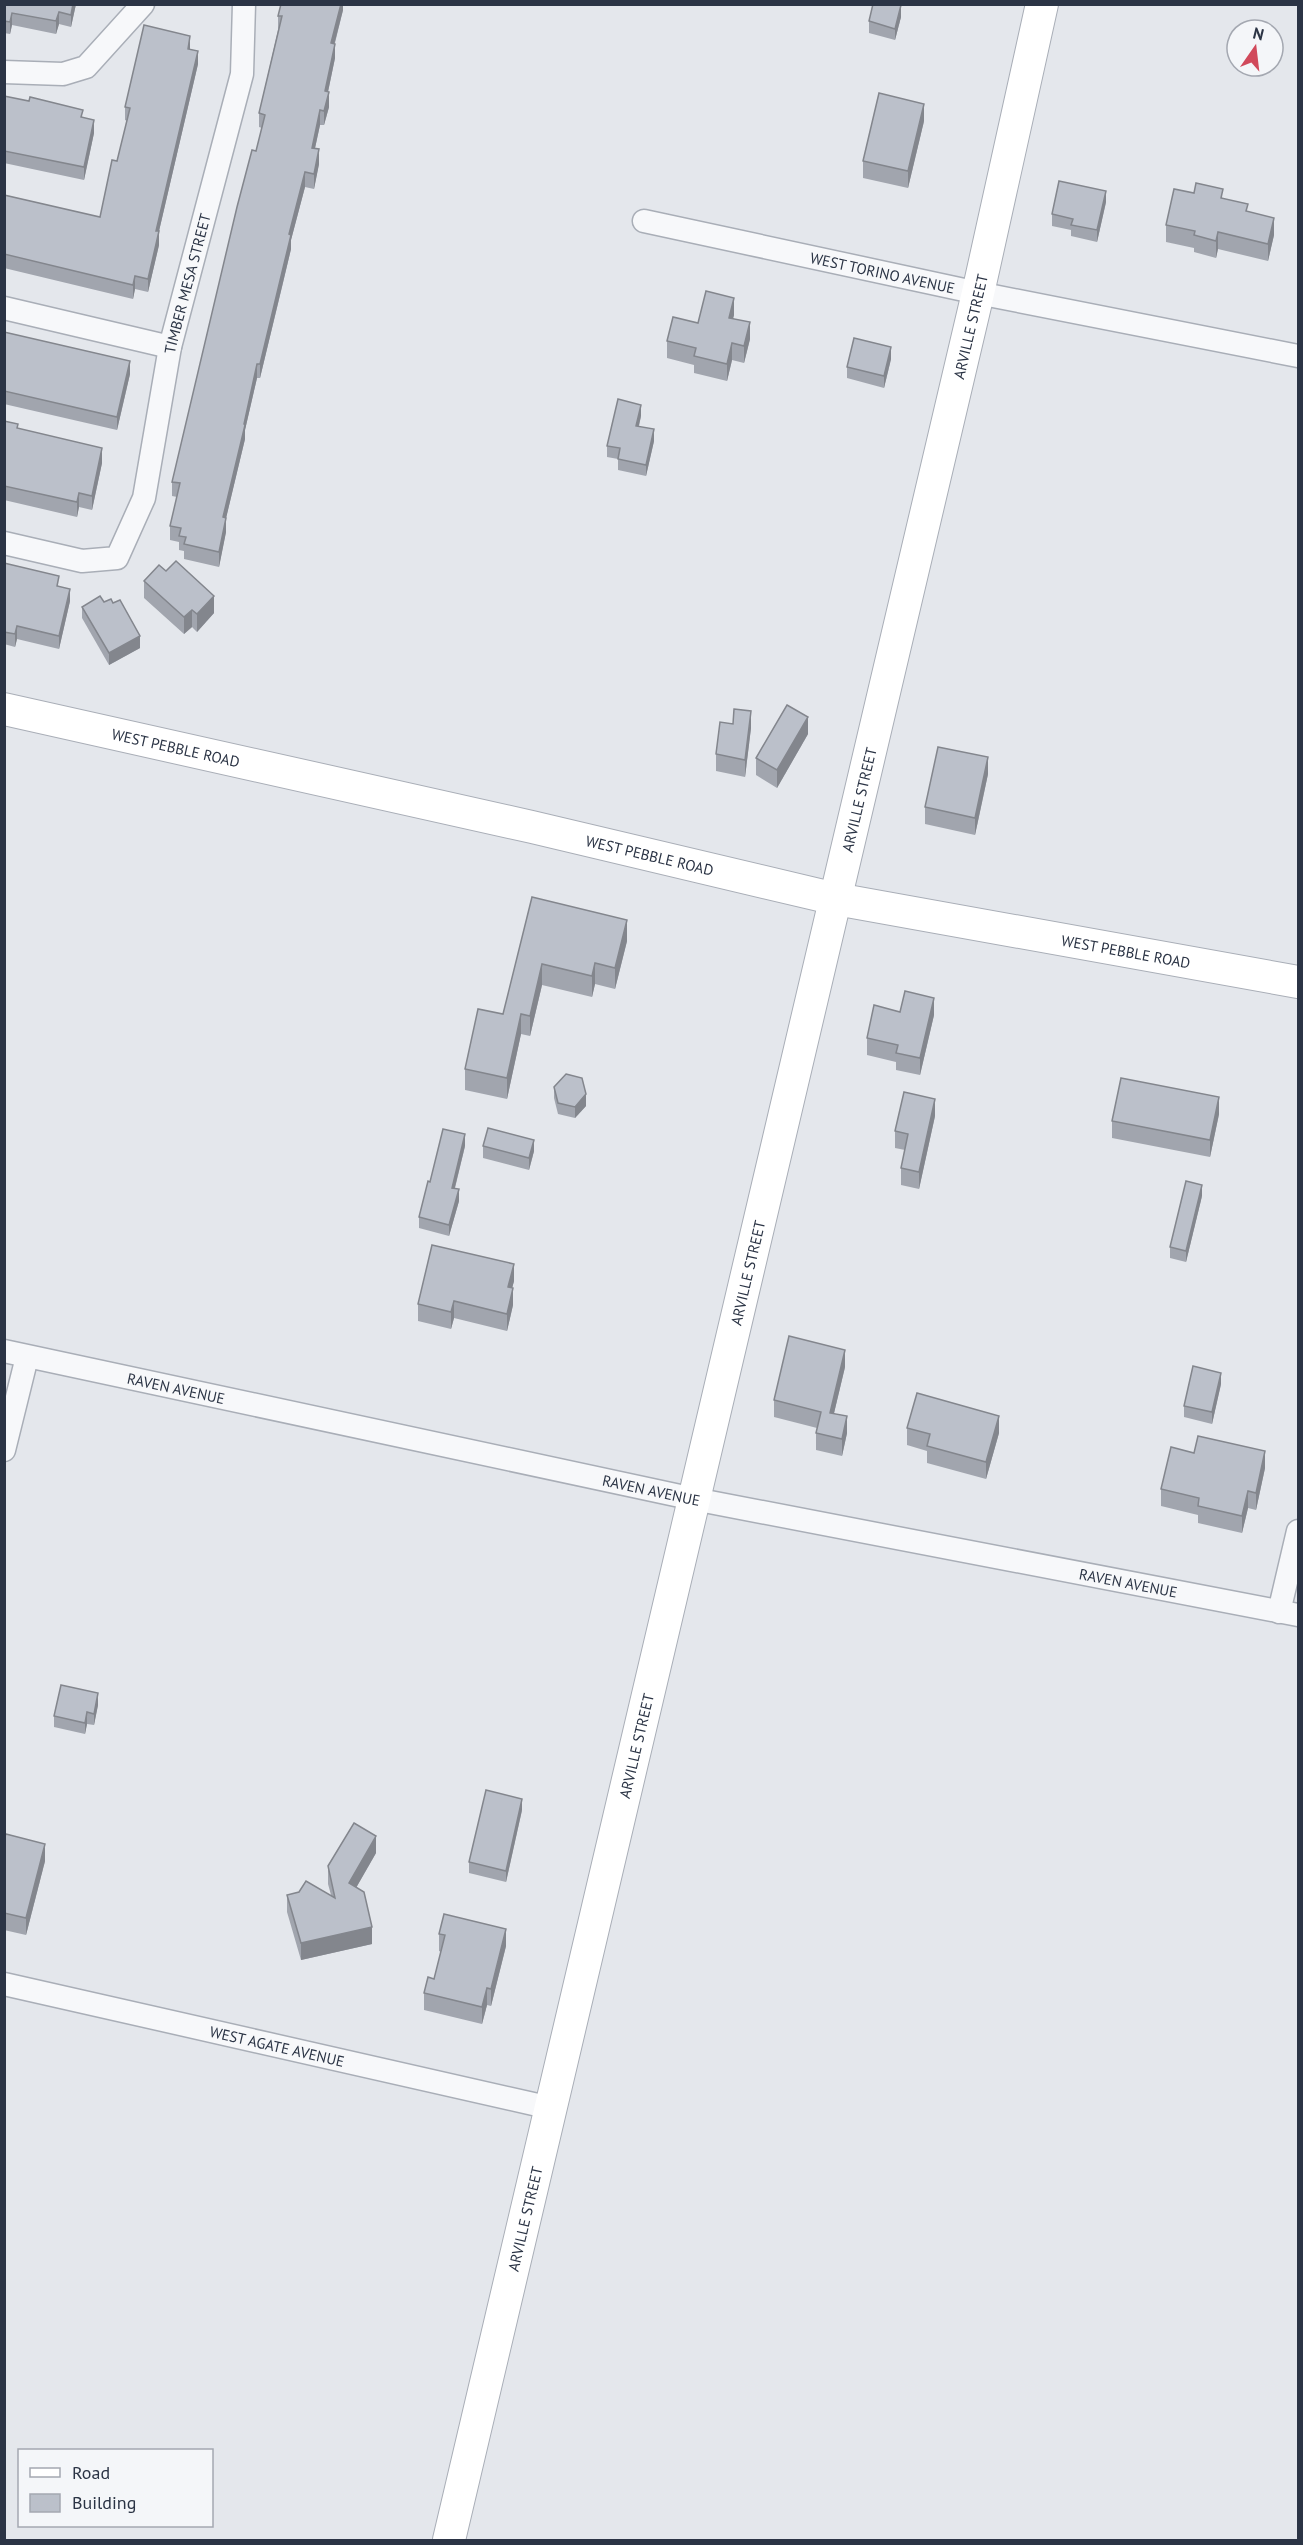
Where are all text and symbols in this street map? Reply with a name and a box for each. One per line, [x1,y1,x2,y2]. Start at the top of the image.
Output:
north arrow [1225,18,1285,78]
text: N [1251,22,1266,44]
street label: TIMBER MESA STREET [160,211,215,355]
street label: WEST TORINO AVENUE [808,248,957,297]
street label: ARVILLE STREET [949,272,992,381]
street label: WEST PEBBLE ROAD [110,724,242,771]
street label: ARVILLE STREET [837,745,880,854]
street label: WEST PEBBLE ROAD [584,831,716,879]
street label: WEST PEBBLE ROAD [1060,930,1192,972]
street label: ARVILLE STREET [726,1218,769,1327]
street label: RAVEN AVENUE [125,1368,227,1408]
street label: RAVEN AVENUE [601,1470,702,1509]
street label: RAVEN AVENUE [1078,1564,1179,1601]
street label: ARVILLE STREET [614,1691,658,1800]
street label: WEST AGATE AVENUE [208,2021,346,2070]
street label: ARVILLE STREET [503,2164,546,2273]
legend [18,2449,213,2527]
text: Road [72,2461,110,2484]
text: Building [72,2491,136,2514]

